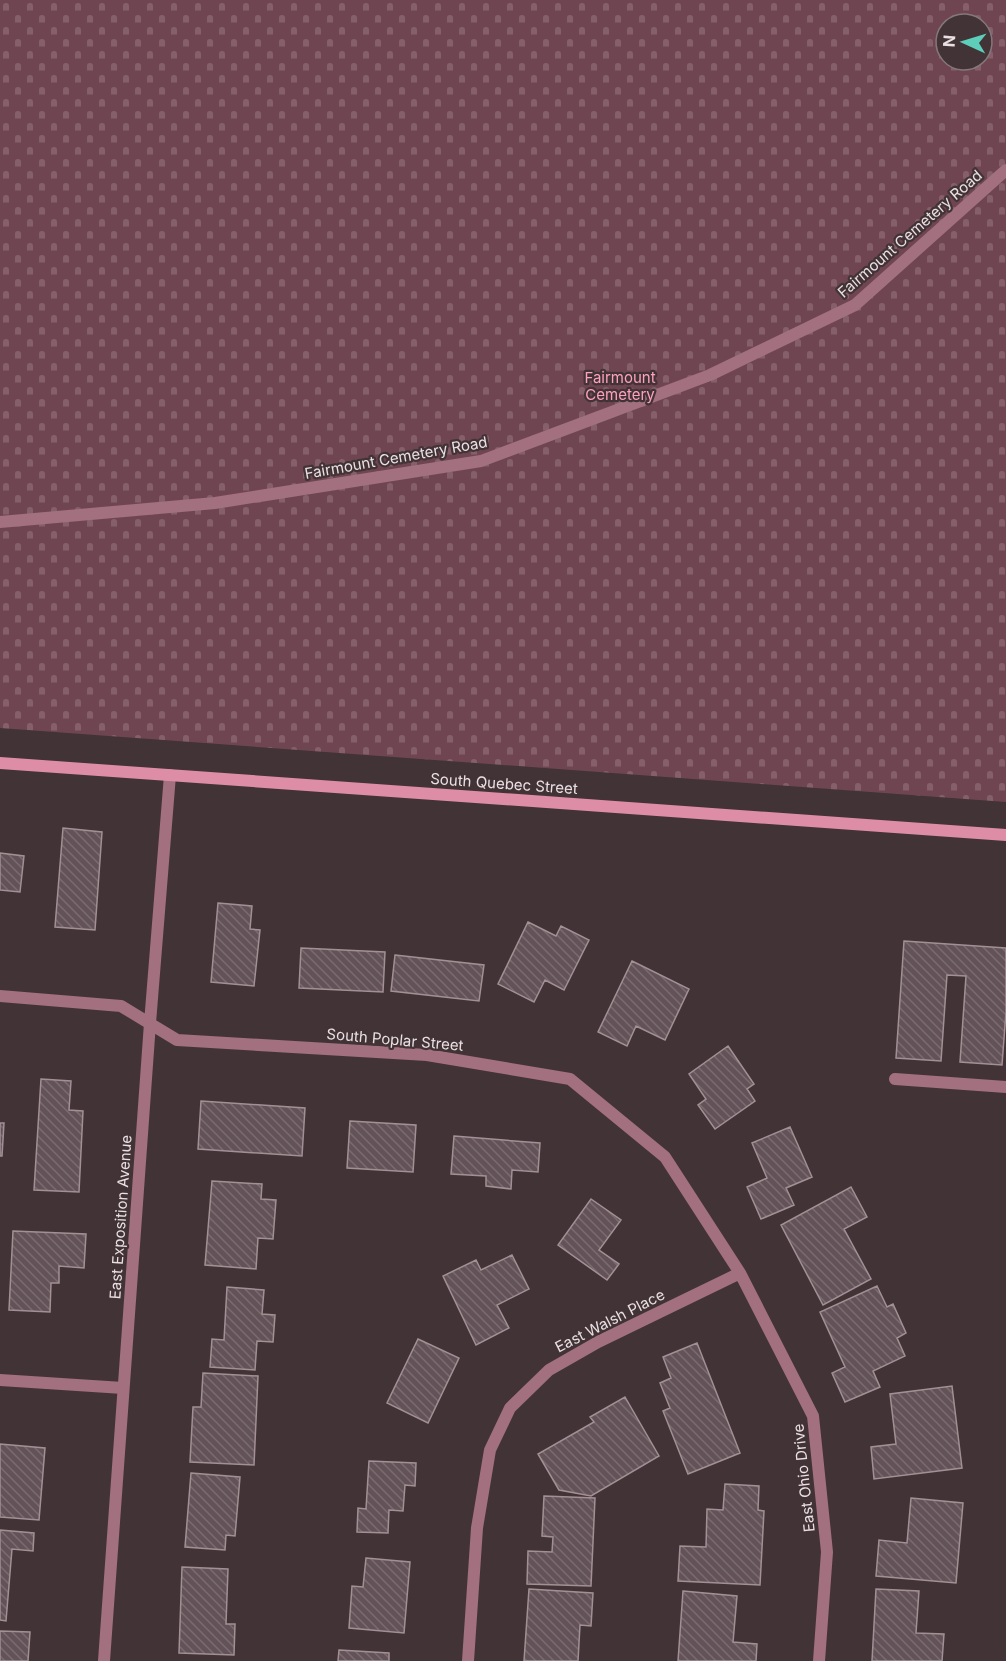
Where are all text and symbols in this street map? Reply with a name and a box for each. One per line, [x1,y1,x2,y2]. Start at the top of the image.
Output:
north arrow [934,12,994,72]
text: N [939,34,959,48]
street label: Fairmount Cemetery Road [834,166,986,302]
park label: Fairmount Cemetery [584,368,656,404]
street label: Fairmount Cemetery Road [303,432,489,483]
street label: South Quebec Street [430,769,578,798]
street label: South Poplar Street [326,1024,464,1055]
street label: East Exposition Avenue [105,1134,136,1300]
street label: East Walsh Place [552,1285,668,1356]
street label: East Ohio Drive [788,1423,819,1533]

